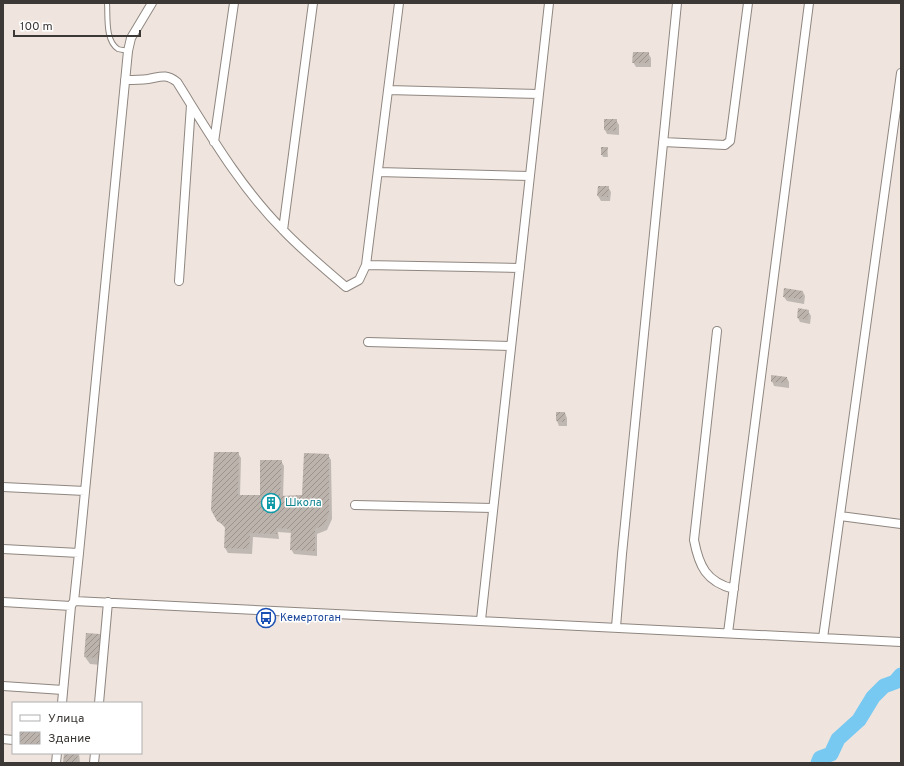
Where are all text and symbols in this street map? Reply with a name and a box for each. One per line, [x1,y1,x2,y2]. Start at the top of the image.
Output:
scale bar [14,12,140,38]
text: 100 m [20,19,53,35]
building icon: Школа [260,492,282,514]
place label: Школа [285,496,322,510]
bus stop icon: Кемертоган [255,607,277,629]
place label: Кемертоган [280,611,341,625]
legend [12,702,142,754]
text: Улица [48,711,84,727]
text: Здание [48,731,91,747]

